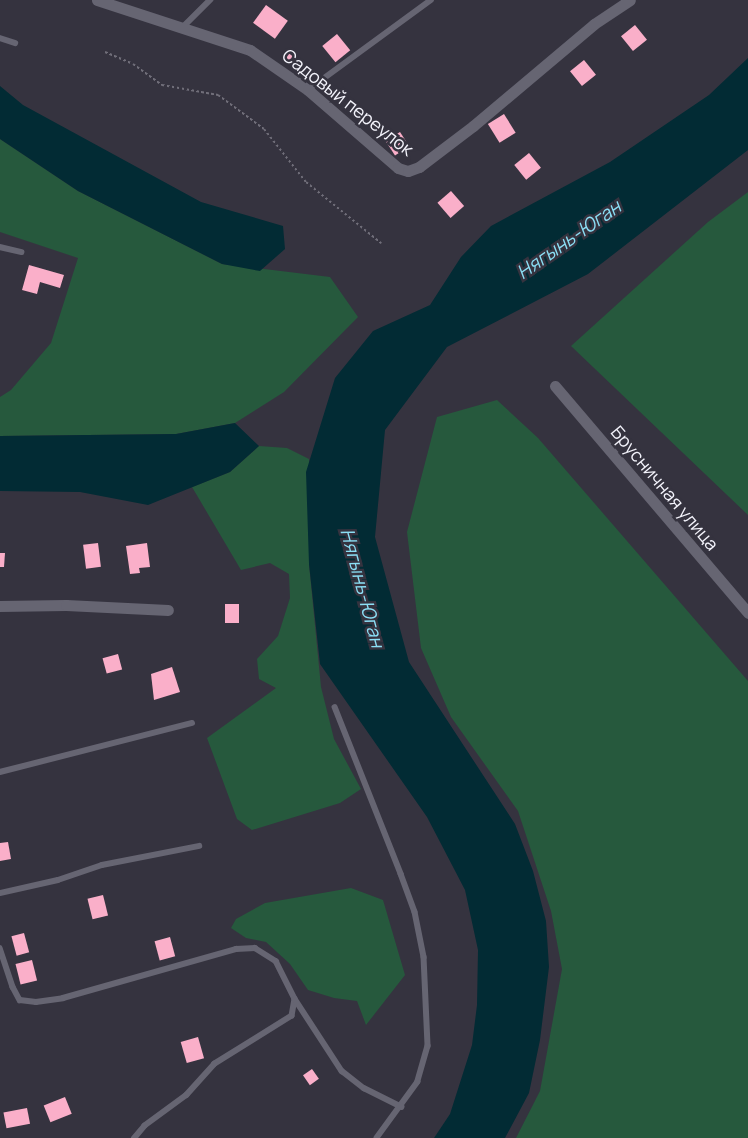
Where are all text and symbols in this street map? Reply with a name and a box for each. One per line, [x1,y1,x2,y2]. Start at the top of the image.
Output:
street label: Садовый переулок [278,44,418,160]
water label: Нягынь-Юган [512,196,626,284]
street label: Брусничная улица [607,421,723,555]
water label: Нягынь-Юган [335,526,389,650]

